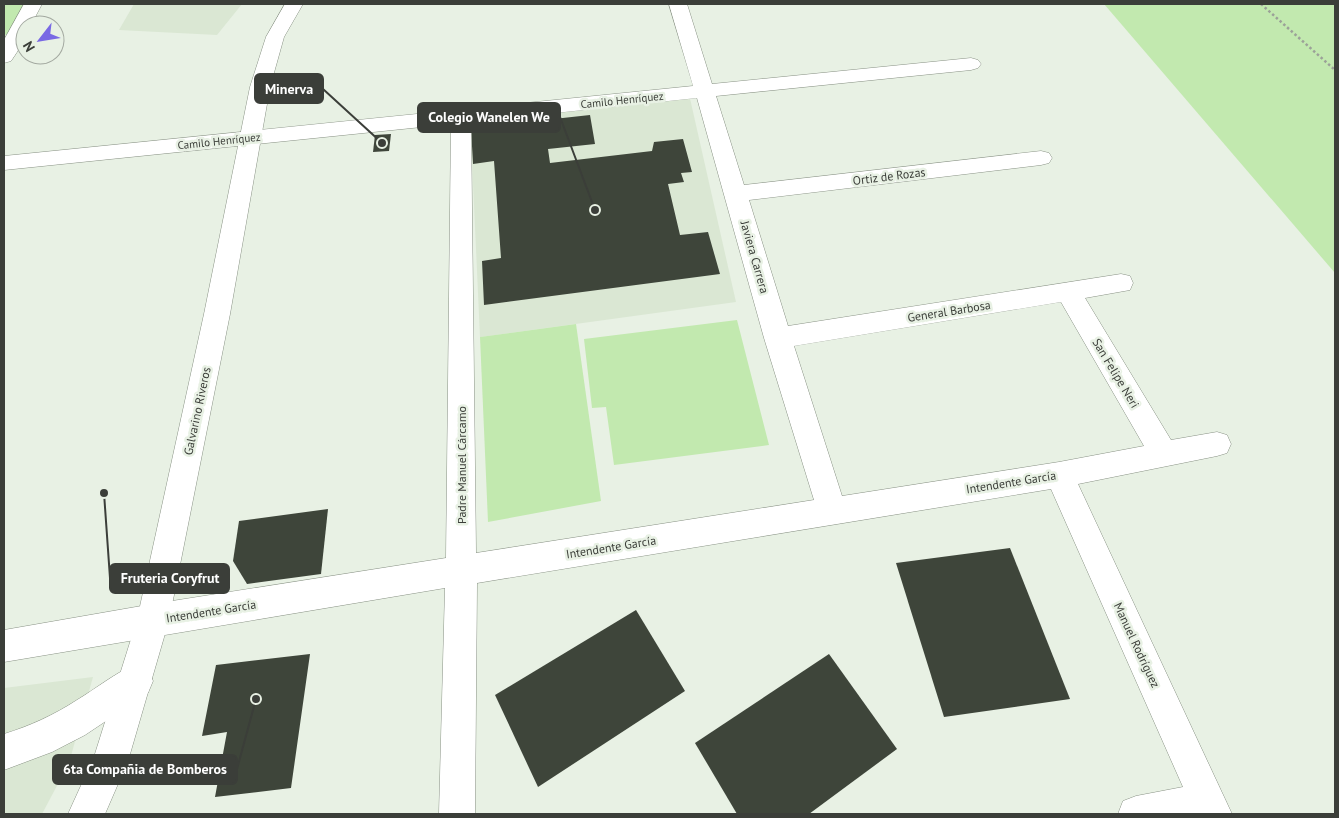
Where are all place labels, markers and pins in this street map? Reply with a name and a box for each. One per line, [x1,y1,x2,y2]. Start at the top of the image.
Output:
callout: Minerva [255,74,323,103]
callout: Colegio Wanelen We [418,103,560,132]
callout: Fruteria Coryfrut [110,564,229,593]
callout: 6ta Compañia de Bomberos [53,755,237,784]

